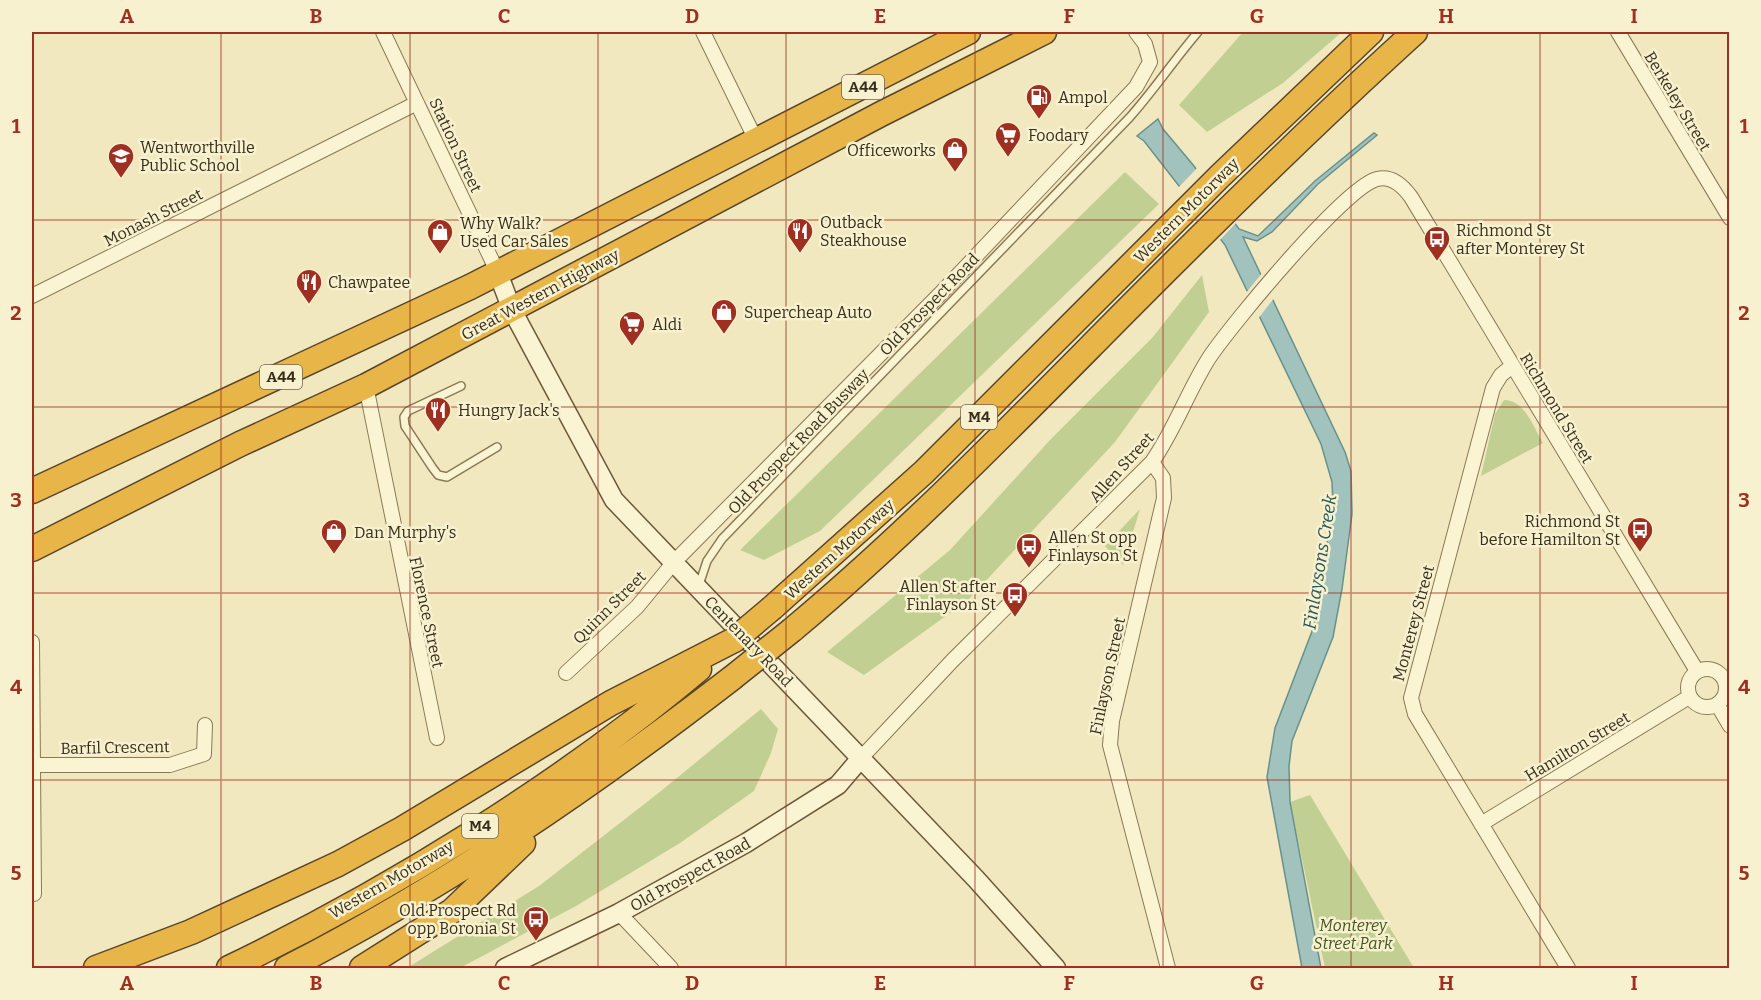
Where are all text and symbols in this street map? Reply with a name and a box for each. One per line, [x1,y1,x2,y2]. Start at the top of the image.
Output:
text: A [120,4,135,28]
text: B [310,4,323,28]
text: C [498,4,510,28]
text: D [685,4,699,28]
text: E [874,4,886,28]
text: F [1063,4,1075,28]
text: G [1250,4,1264,28]
text: H [1438,4,1454,28]
text: I [1630,4,1638,28]
street label: Berkeley Street [1640,48,1715,155]
road number: A44 [842,75,884,99]
fuel station icon: Ampol [1024,82,1054,120]
place label: Ampol [1058,88,1108,107]
street label: Station Street [425,95,486,196]
text: 1 [12,114,21,138]
text: 1 [1740,114,1749,138]
supermarket icon: Foodary [993,120,1023,158]
place label: Foodary [1028,126,1089,145]
shop icon: Officeworks [940,135,970,173]
place label: Wentworthville Public School [140,138,255,175]
school or university icon: Wentworthville Public School [106,141,136,179]
place label: Officeworks [847,141,936,160]
street label: Western Motorway [1130,154,1243,267]
street label: Monash Street [101,184,206,250]
place label: Outback Steakhouse [820,213,907,250]
place label: Why Walk? Used Car Sales [460,214,569,251]
restaurant icon: Outback Steakhouse [785,216,815,254]
shop icon: Why Walk? Used Car Sales [425,217,455,255]
place label: Richmond St after Monterey St [1456,221,1585,258]
bus stop icon: Richmond St after Monterey St [1422,224,1452,262]
street label: Great Western Highway [458,244,623,344]
street label: Old Prospect Road [876,249,983,359]
restaurant icon: Chawpatee [294,267,324,305]
place label: Chawpatee [328,273,410,292]
shop icon: Supercheap Auto [709,297,739,335]
text: 2 [10,301,22,325]
text: 2 [1738,301,1750,325]
place label: Supercheap Auto [744,303,872,322]
supermarket icon: Aldi [617,309,647,347]
place label: Aldi [652,315,682,334]
street label: Richmond Street [1516,350,1597,467]
street label: Old Prospect Road Busway [724,364,873,518]
road number: A44 [260,365,302,389]
restaurant icon: Hungry Jack's [423,395,453,433]
place label: Hungry Jack's [458,401,560,420]
road number: M4 [961,405,997,429]
street label: Allen Street [1085,428,1158,506]
text: 3 [10,488,22,512]
text: 3 [1738,488,1750,512]
water label: Finlaysons Creek [1298,493,1342,631]
street label: Western Motorway [781,495,898,603]
place label: Richmond St before Hamilton St [1480,512,1620,549]
bus stop icon: Richmond St before Hamilton St [1625,515,1655,553]
shop icon: Dan Murphy's [319,517,349,555]
place label: Dan Murphy's [354,523,456,542]
place label: Allen St opp Finlayson St [1048,528,1138,565]
bus stop icon: Allen St opp Finlayson St [1014,531,1044,569]
street label: Florence Street [405,555,448,670]
street label: Monterey Street [1389,563,1438,683]
street label: Quinn Street [569,567,650,648]
place label: Allen St after Finlayson St [899,577,996,614]
bus stop icon: Allen St after Finlayson St [1000,580,1030,618]
street label: Centenary Road [701,592,797,691]
street label: Finlayson Street [1086,615,1129,737]
text: 4 [10,675,22,699]
text: 4 [1738,675,1750,699]
street label: Hamilton Street [1521,708,1633,785]
street label: Barfil Crescent [60,737,170,758]
road number: M4 [462,814,498,838]
street label: Old Prospect Road [627,833,754,915]
street label: Western Motorway [326,836,457,923]
text: 5 [11,861,22,885]
text: 5 [1739,861,1750,885]
place label: Old Prospect Rd opp Boronia St [399,901,517,938]
bus stop icon: Old Prospect Rd opp Boronia St [521,904,551,942]
park label: Monterey Street Park [1313,916,1393,953]
text: A [120,971,135,995]
text: B [310,971,323,995]
text: C [498,971,510,995]
text: D [685,971,699,995]
text: E [874,971,886,995]
text: F [1063,971,1075,995]
text: G [1250,971,1264,995]
text: H [1438,971,1454,995]
text: I [1630,971,1638,995]

